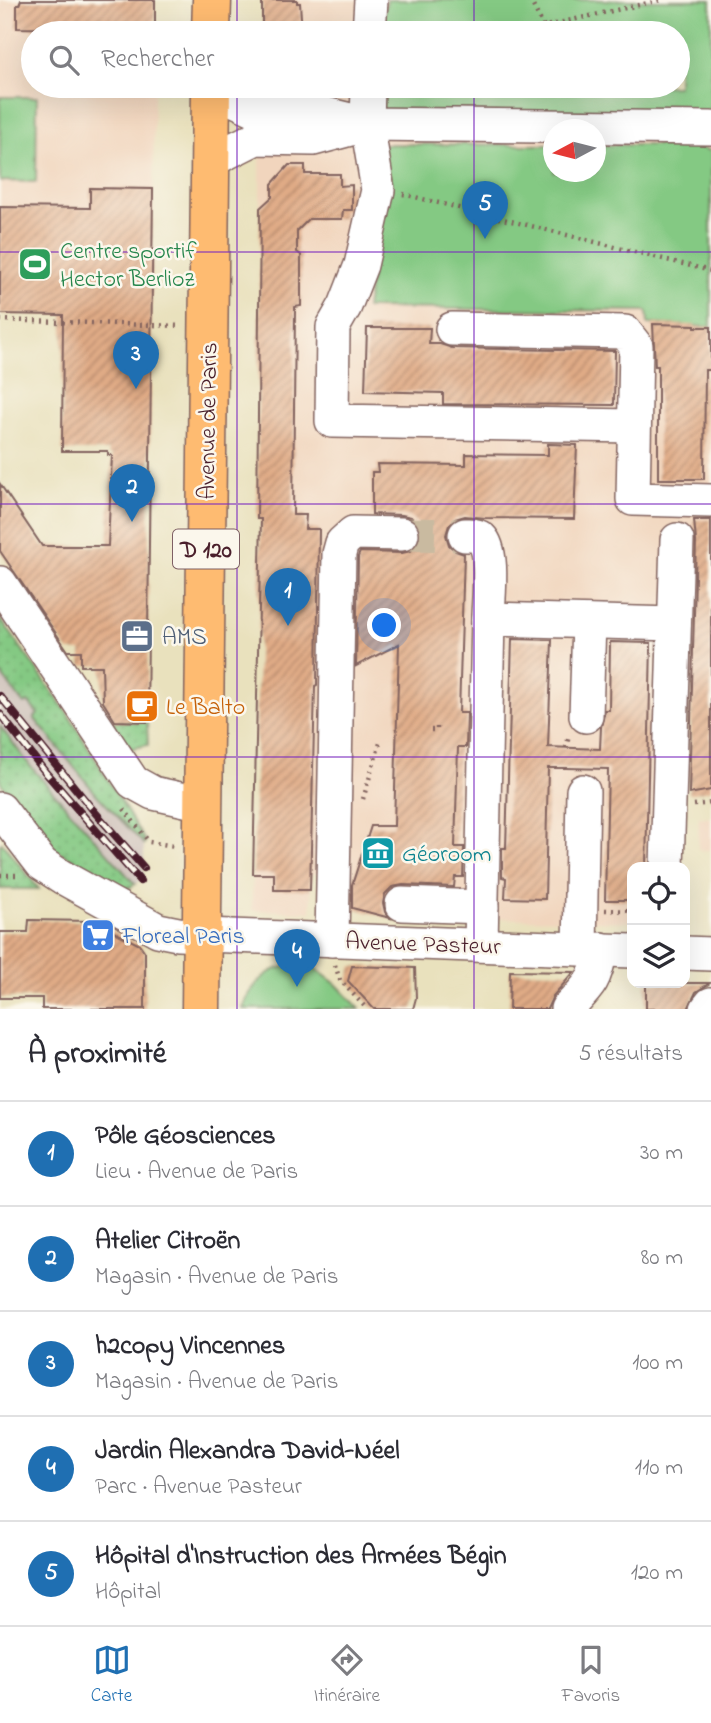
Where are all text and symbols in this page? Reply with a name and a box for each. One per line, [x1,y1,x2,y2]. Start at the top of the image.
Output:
search box [21,21,690,98]
icon: search [45,41,83,79]
text: Rechercher [101,41,214,79]
north arrow [543,119,606,182]
pin: 5 [462,181,508,239]
place label: Centre sportif Hector Berlioz [60,235,198,298]
sports icon: Centre sportif Hector Berlioz [16,245,54,283]
pin: 3 [113,331,159,389]
street label: Avenue de Paris [191,342,228,500]
pin: 2 [109,464,155,522]
road number: D 120 [173,530,239,568]
pin: 1 [265,568,311,626]
your location [367,608,401,642]
office icon: AMS [118,617,156,655]
place label: AMS [162,621,207,656]
cafe icon: Le Balto [123,687,161,725]
place label: Le Balto [166,691,245,726]
museum icon: Géoroom [359,834,397,872]
place label: Géoroom [402,838,491,873]
map controls [627,862,690,988]
button: locate [627,862,690,925]
supermarket icon: Floreal Paris [79,916,117,954]
place label: Floreal Paris [121,920,245,955]
street label: Avenue Pasteur [345,925,502,966]
button: layers [627,925,690,988]
pin: 4 [274,929,320,987]
text: À proximité [28,1033,166,1077]
text: 5 résultats [578,1038,683,1071]
text: Pôle Géosciences [95,1118,276,1156]
text: 1 [47,1137,55,1170]
text: 30 m [640,1137,683,1170]
text: Lieu · Avenue de Paris [95,1156,298,1189]
text: Atelier Citroën [95,1223,240,1261]
text: 2 [45,1242,57,1275]
text: 80 m [641,1242,683,1275]
text: Magasin · Avenue de Paris [95,1261,339,1294]
text: h2copy Vincennes [95,1328,285,1366]
text: 3 [46,1347,56,1380]
text: 100 m [632,1347,683,1380]
text: Magasin · Avenue de Paris [95,1366,339,1399]
text: Jardin Alexandra David-Néel [95,1433,400,1471]
text: 4 [46,1452,56,1485]
text: 110 m [635,1452,683,1485]
text: Parc · Avenue Pasteur [95,1471,302,1504]
text: Hôpital d'Instruction des Armées Bégin [95,1538,507,1576]
text: 5 [44,1557,58,1590]
text: 120 m [631,1557,683,1590]
text: Hôpital [95,1576,161,1609]
tab: Carte [91,1641,132,1710]
tab: Itinéraire [314,1641,380,1710]
tab: Favoris [561,1641,620,1710]

